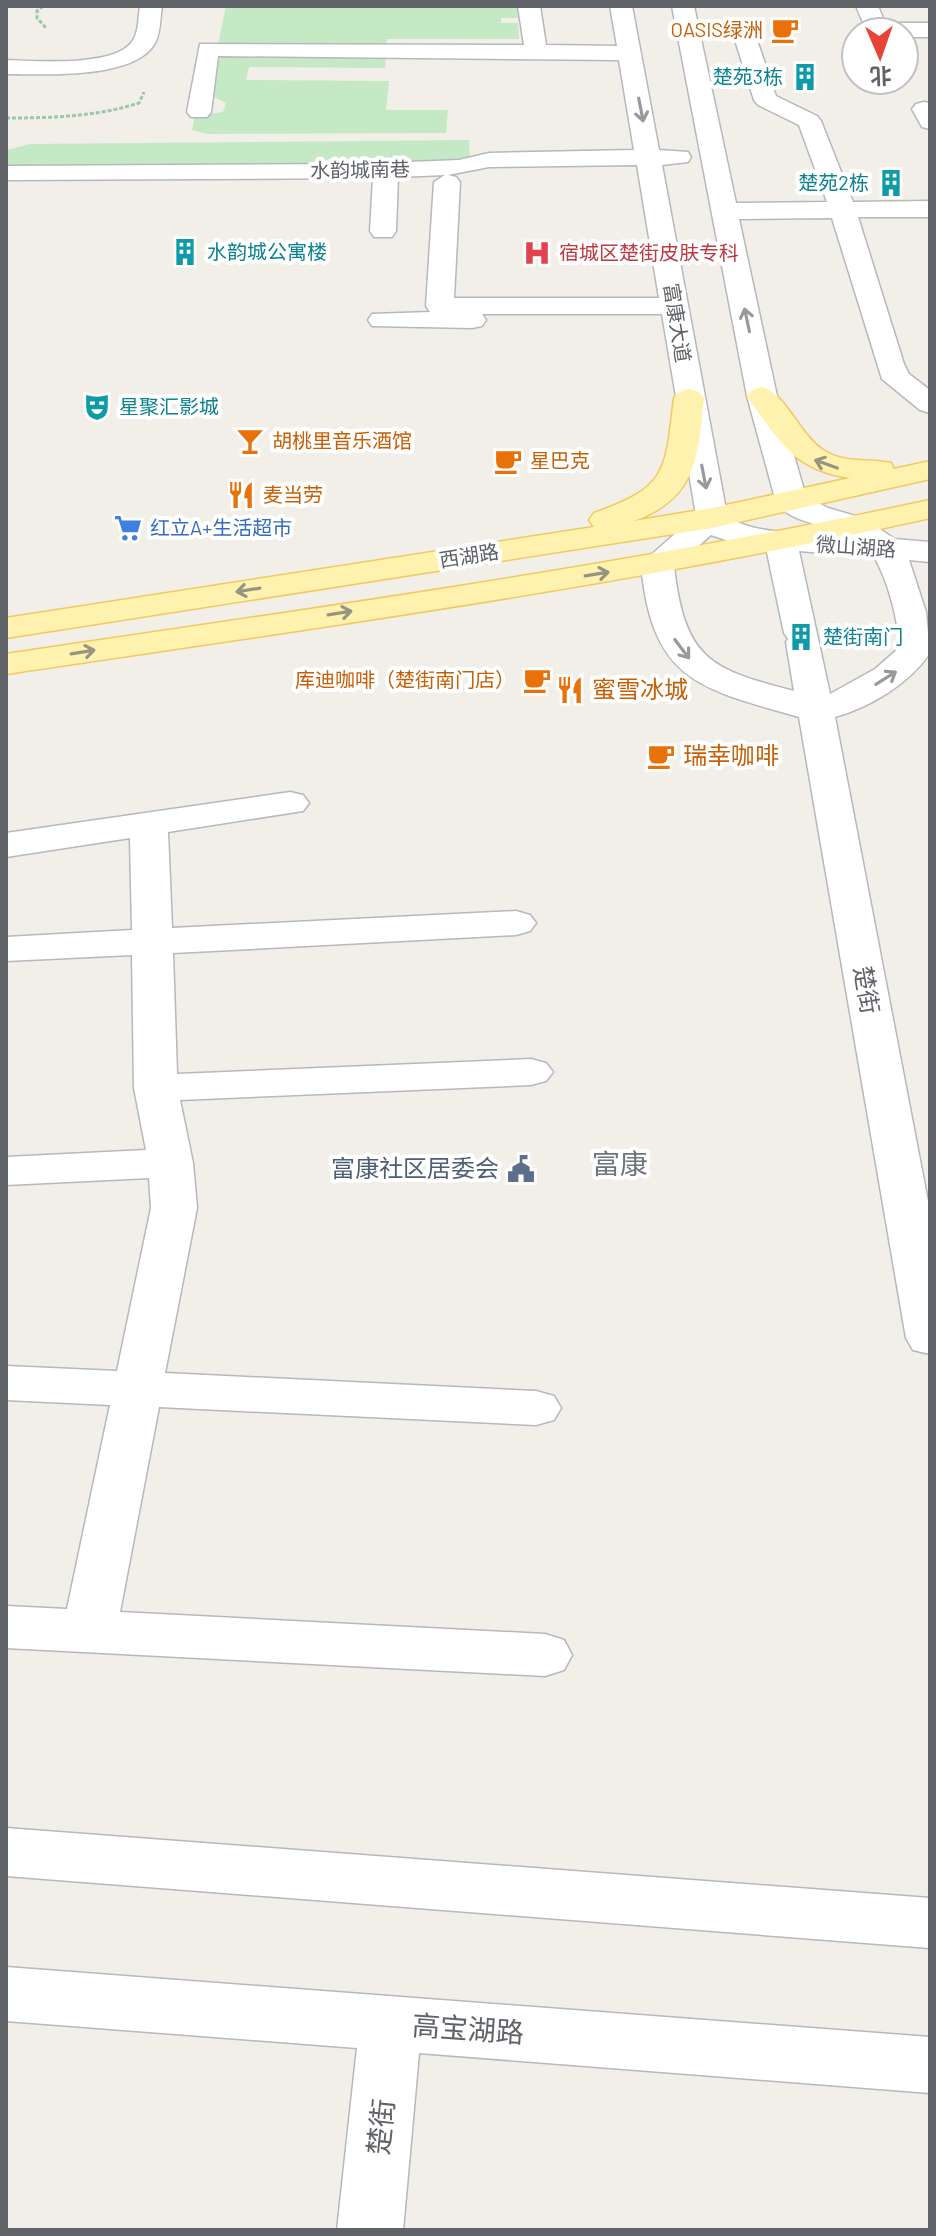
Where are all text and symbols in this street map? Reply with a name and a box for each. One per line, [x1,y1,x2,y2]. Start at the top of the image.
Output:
cafe icon: OASIS绿洲 [770,15,800,45]
north arrow [840,16,920,96]
place label: OASIS绿洲 [671,17,763,41]
building icon: 楚苑3栋 [790,62,820,92]
place label: 楚苑3栋 [713,64,783,88]
text: 北 [869,64,892,90]
one-way arrow [635,97,650,122]
street label: 水韵城南巷 [310,156,410,182]
building icon: 楚苑2栋 [876,168,906,198]
place label: 楚苑2栋 [798,170,869,194]
building icon: 水韵城公寓楼 [170,237,200,267]
hospital icon: 宿城区楚街皮肤专科 [522,238,552,268]
place label: 水韵城公寓楼 [207,239,327,263]
place label: 宿城区楚街皮肤专科 [559,240,739,264]
street label: 富康大道 [660,281,696,364]
one-way arrow [739,307,754,333]
theatre icon: 星聚汇影城 [82,392,112,422]
place label: 星聚汇影城 [119,394,219,418]
bar icon: 胡桃里音乐酒馆 [235,426,265,456]
place label: 胡桃里音乐酒馆 [272,428,412,452]
cafe icon: 星巴克 [493,446,523,476]
place label: 星巴克 [530,448,590,472]
one-way arrow [814,456,839,470]
one-way arrow [698,463,713,489]
restaurant icon: 麦当劳 [226,480,256,510]
place label: 麦当劳 [263,482,323,506]
supermarket icon: 红立A+生活超市 [113,513,143,543]
place label: 红立A+生活超市 [150,515,292,539]
street label: 微山湖路 [815,531,897,561]
street label: 西湖路 [437,538,500,572]
one-way arrow [584,566,609,581]
one-way arrow [236,583,261,598]
one-way arrow [327,605,352,620]
building icon: 楚街南门 [786,622,816,652]
place label: 楚街南门 [823,624,903,648]
one-way arrow [674,638,691,659]
one-way arrow [70,644,95,659]
cafe icon: 库迪咖啡（楚街南门店） [522,665,552,695]
place label: 库迪咖啡（楚街南门店） [295,667,515,691]
one-way arrow [874,669,897,685]
place label: 蜜雪冰城 [592,674,688,703]
restaurant icon: 蜜雪冰城 [555,675,585,705]
place label: 瑞幸咖啡 [683,740,779,769]
cafe icon: 瑞幸咖啡 [646,741,676,771]
street label: 楚街 [849,964,886,1016]
district label: 富康 [592,1146,648,1180]
place label: 富康社区居委会 [331,1153,499,1182]
public building icon: 富康社区居委会 [506,1154,536,1184]
street label: 高宝湖路 [411,2007,525,2049]
street label: 楚街 [360,2097,400,2157]

